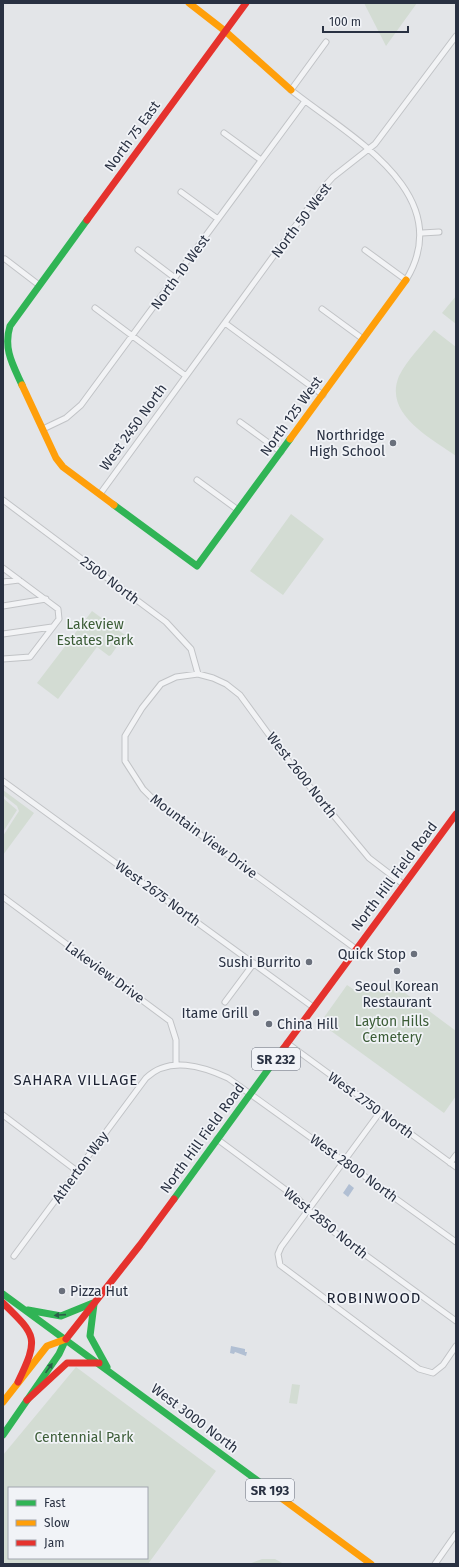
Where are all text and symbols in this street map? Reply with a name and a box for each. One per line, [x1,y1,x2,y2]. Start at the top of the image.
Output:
scale bar [323,8,408,34]
text: 100 m [329,15,361,29]
street label: North 75 East [101,97,164,175]
street label: North 50 West [268,179,336,261]
street label: North 10 West [148,231,214,313]
street label: North 125 West [257,372,327,460]
street label: West 2450 North [96,381,171,474]
place label: Northridge High School [309,427,385,460]
marker: Northridge High School [388,438,398,448]
street label: 2500 North [77,553,143,608]
park label: Lakeview Estates Park [57,616,134,649]
street label: West 2600 North [263,729,340,822]
street label: Mountain View Drive [147,791,261,882]
street label: North Hill Field Road [348,819,441,934]
street label: West 2675 North [112,857,204,930]
street label: Lakeview Drive [62,938,148,1007]
place label: Quick Stop [338,946,406,963]
marker: Quick Stop [409,949,419,959]
place label: Sushi Burrito [218,954,301,971]
marker: Sushi Burrito [304,957,314,967]
marker: Seoul Korean Restaurant [392,966,402,976]
place label: Seoul Korean Restaurant [355,978,439,1011]
place label: Itame Grill [182,1005,248,1022]
marker: Itame Grill [251,1008,261,1018]
park label: Layton Hills Cemetery [355,1013,430,1046]
place label: China Hill [277,1016,338,1033]
marker: China Hill [264,1019,274,1029]
road number: SR 232 [252,1048,300,1070]
street label: West 2750 North [324,1069,417,1142]
district label: SAHARA VILLAGE [14,1071,138,1089]
street label: North Hill Field Road [157,1080,248,1197]
street label: Atherton Way [49,1128,112,1207]
street label: West 2800 North [306,1131,401,1206]
street label: West 2850 North [280,1184,371,1263]
place label: Pizza Hut [70,1283,129,1300]
marker: Pizza Hut [57,1286,67,1296]
district label: ROBINWOOD [327,1289,421,1307]
one-way arrow [54,1311,66,1318]
one-way arrow [45,1363,53,1373]
street label: West 3000 North [148,1380,242,1457]
park label: Centennial Park [34,1429,134,1446]
road number: SR 193 [246,1479,294,1501]
legend [8,1487,148,1559]
text: Fast [44,1496,66,1510]
text: Slow [44,1516,70,1530]
text: Jam [44,1536,64,1550]

